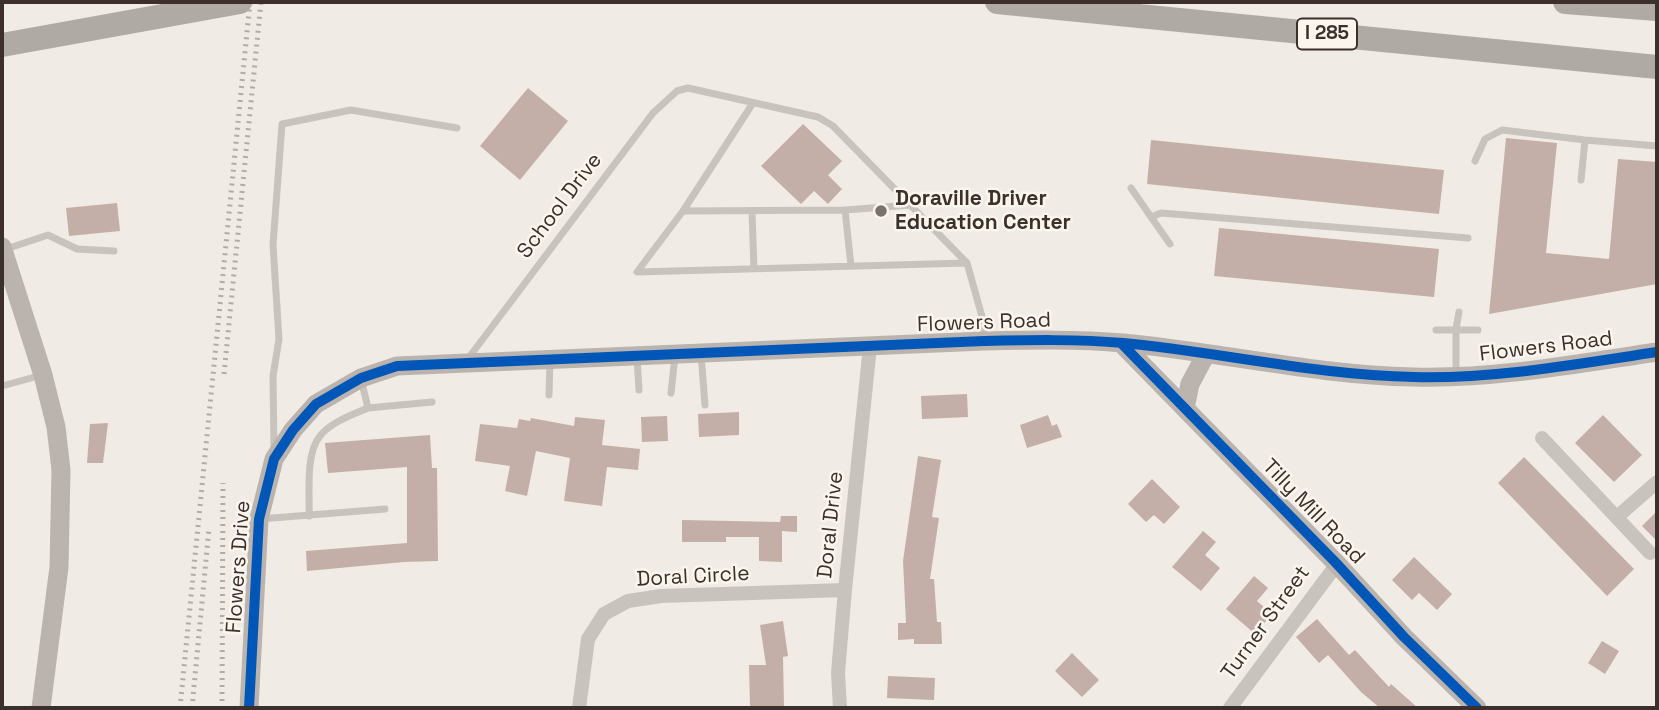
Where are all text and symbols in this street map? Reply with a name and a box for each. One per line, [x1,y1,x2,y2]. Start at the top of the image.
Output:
road number: I 285 [1297,18,1357,50]
street label: School Drive [512,148,608,264]
place label: Doraville Driver Education Center [895,186,1071,236]
marker: Doraville Driver Education Center [873,203,889,219]
street label: Flowers Road [917,308,1051,338]
street label: Flowers Road [1478,326,1614,368]
street label: Tilly Mill Road [1257,454,1369,570]
street label: Doral Drive [813,470,849,580]
street label: Flowers Drive [222,500,256,634]
street label: Doral Circle [636,561,750,593]
street label: Turner Street [1216,561,1316,685]

